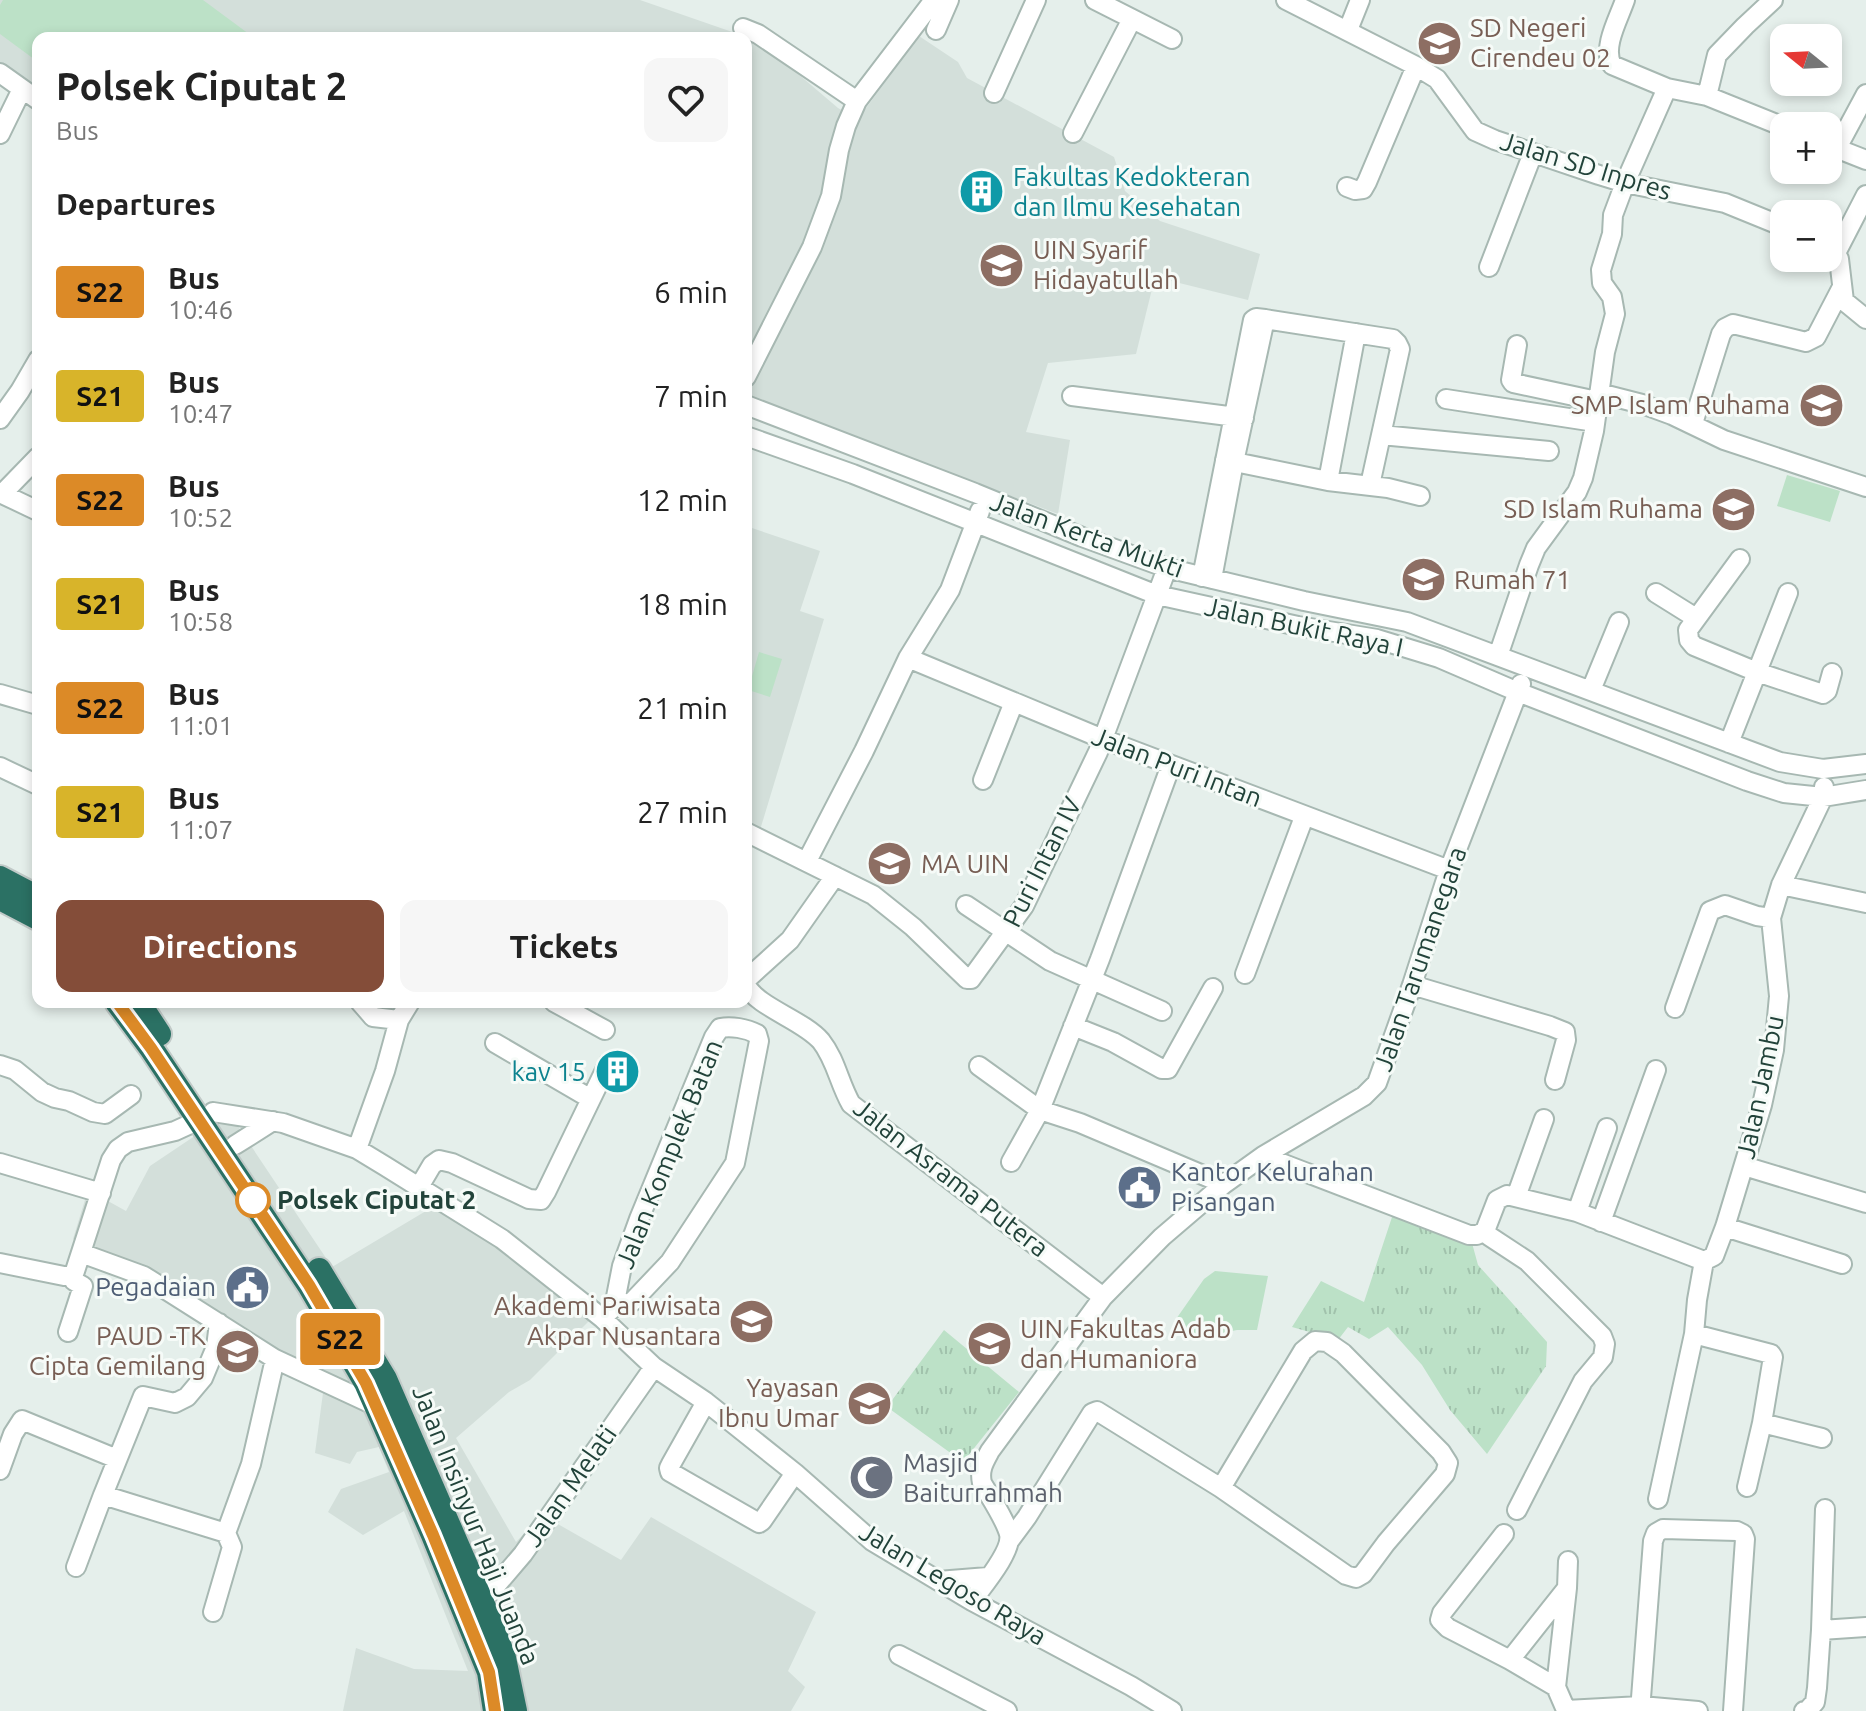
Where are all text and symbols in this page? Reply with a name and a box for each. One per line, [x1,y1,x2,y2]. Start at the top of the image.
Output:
place label: SD Negeri Cirendeu 02 [1470,13,1611,72]
school or university icon: SD Negeri Cirendeu 02 [1415,19,1463,67]
north arrow [1770,24,1842,96]
map controls [1770,24,1842,272]
button: heart [644,58,728,142]
text: Polsek Ciputat 2 [56,65,347,107]
button: + [1770,112,1842,184]
text: Bus [56,116,99,145]
street label: Jalan SD Inpres [1497,126,1675,205]
place label: Fakultas Kedokteran dan Ilmu Kesehatan [1013,162,1251,221]
building icon: Fakultas Kedokteran dan Ilmu Kesehatan [958,168,1006,216]
text: Departures [56,187,216,221]
button: − [1770,200,1842,272]
place label: UIN Syarif Hidayatullah [1033,235,1179,294]
school or university icon: UIN Syarif Hidayatullah [978,241,1026,289]
text: Bus [168,261,220,295]
text: 6 min [654,275,728,309]
text: S22 [76,276,124,307]
text: 10:46 [168,295,233,324]
text: Bus [168,365,220,399]
text: 7 min [654,379,728,413]
text: S21 [76,380,124,411]
school or university icon: SMP Islam Ruhama [1797,381,1845,429]
place label: SMP Islam Ruhama [1571,390,1790,419]
text: 10:47 [168,399,233,428]
text: Bus [168,469,220,503]
text: 12 min [637,483,728,517]
text: S22 [76,484,124,515]
school or university icon: SD Islam Ruhama [1710,485,1758,533]
street label: Jalan Kerta Mukti [987,486,1188,583]
place label: SD Islam Ruhama [1503,494,1703,523]
text: 10:52 [168,503,233,532]
school or university icon: Rumah 71 [1399,556,1447,604]
place label: Rumah 71 [1454,565,1571,594]
text: Bus [168,573,220,607]
text: 18 min [637,587,728,621]
text: S21 [76,588,124,619]
street label: Jalan Bukit Raya I [1202,591,1406,662]
text: 10:58 [168,607,233,636]
text: Bus [168,677,220,711]
text: 21 min [637,691,728,725]
text: S22 [76,692,124,723]
text: 11:01 [168,711,233,740]
street label: Jalan Puri Intan [1088,721,1266,812]
text: Bus [168,781,220,815]
street label: Puri Intan IV [997,792,1087,931]
text: 27 min [637,795,728,829]
text: S21 [76,796,124,827]
text: 11:07 [168,815,233,844]
school or university icon: MA UIN [866,840,914,888]
street label: Jalan Tarumanegara [1368,843,1472,1075]
place label: MA UIN [921,849,1009,878]
button: Directions [56,900,384,992]
button: Tickets [400,900,728,992]
street label: Jalan Jambu [1730,1013,1789,1161]
street label: Jalan Komplek Batan [609,1035,728,1272]
building icon: kav 15 [593,1048,641,1096]
place label: kav 15 [512,1057,586,1086]
street label: Jalan Asrama Putera [848,1093,1054,1263]
place label: Kantor Kelurahan Pisangan [1171,1157,1374,1216]
public building icon: Kantor Kelurahan Pisangan [1116,1163,1164,1211]
marker: Polsek Ciputat 2 [236,1183,270,1217]
place label: Polsek Ciputat 2 [277,1185,476,1214]
public building icon: Pegadaian [223,1263,271,1311]
place label: Pegadaian [95,1272,216,1301]
place label: Akademi Pariwisata Akpar Nusantara [494,1291,721,1350]
school or university icon: Akademi Pariwisata Akpar Nusantara [728,1297,776,1345]
line badge: S22 [294,1313,386,1365]
place label: UIN Fakultas Adab dan Humaniora [1020,1314,1231,1373]
school or university icon: UIN Fakultas Adab dan Humaniora [965,1320,1013,1368]
place label: PAUD -TK Cipta Gemilang [29,1321,206,1380]
text: S22 [316,1323,364,1354]
school or university icon: PAUD -TK Cipta Gemilang [213,1327,261,1375]
place label: Yayasan Ibnu Umar [718,1373,839,1432]
school or university icon: Yayasan Ibnu Umar [846,1379,894,1427]
street label: Jalan Insinyur Haji Juanda [407,1381,546,1669]
street label: Jalan Melati [517,1420,622,1552]
place label: Masjid Baiturrahmah [903,1448,1063,1507]
mosque icon: Masjid Baiturrahmah [848,1454,896,1502]
street label: Jalan Legoso Raya [855,1516,1052,1651]

